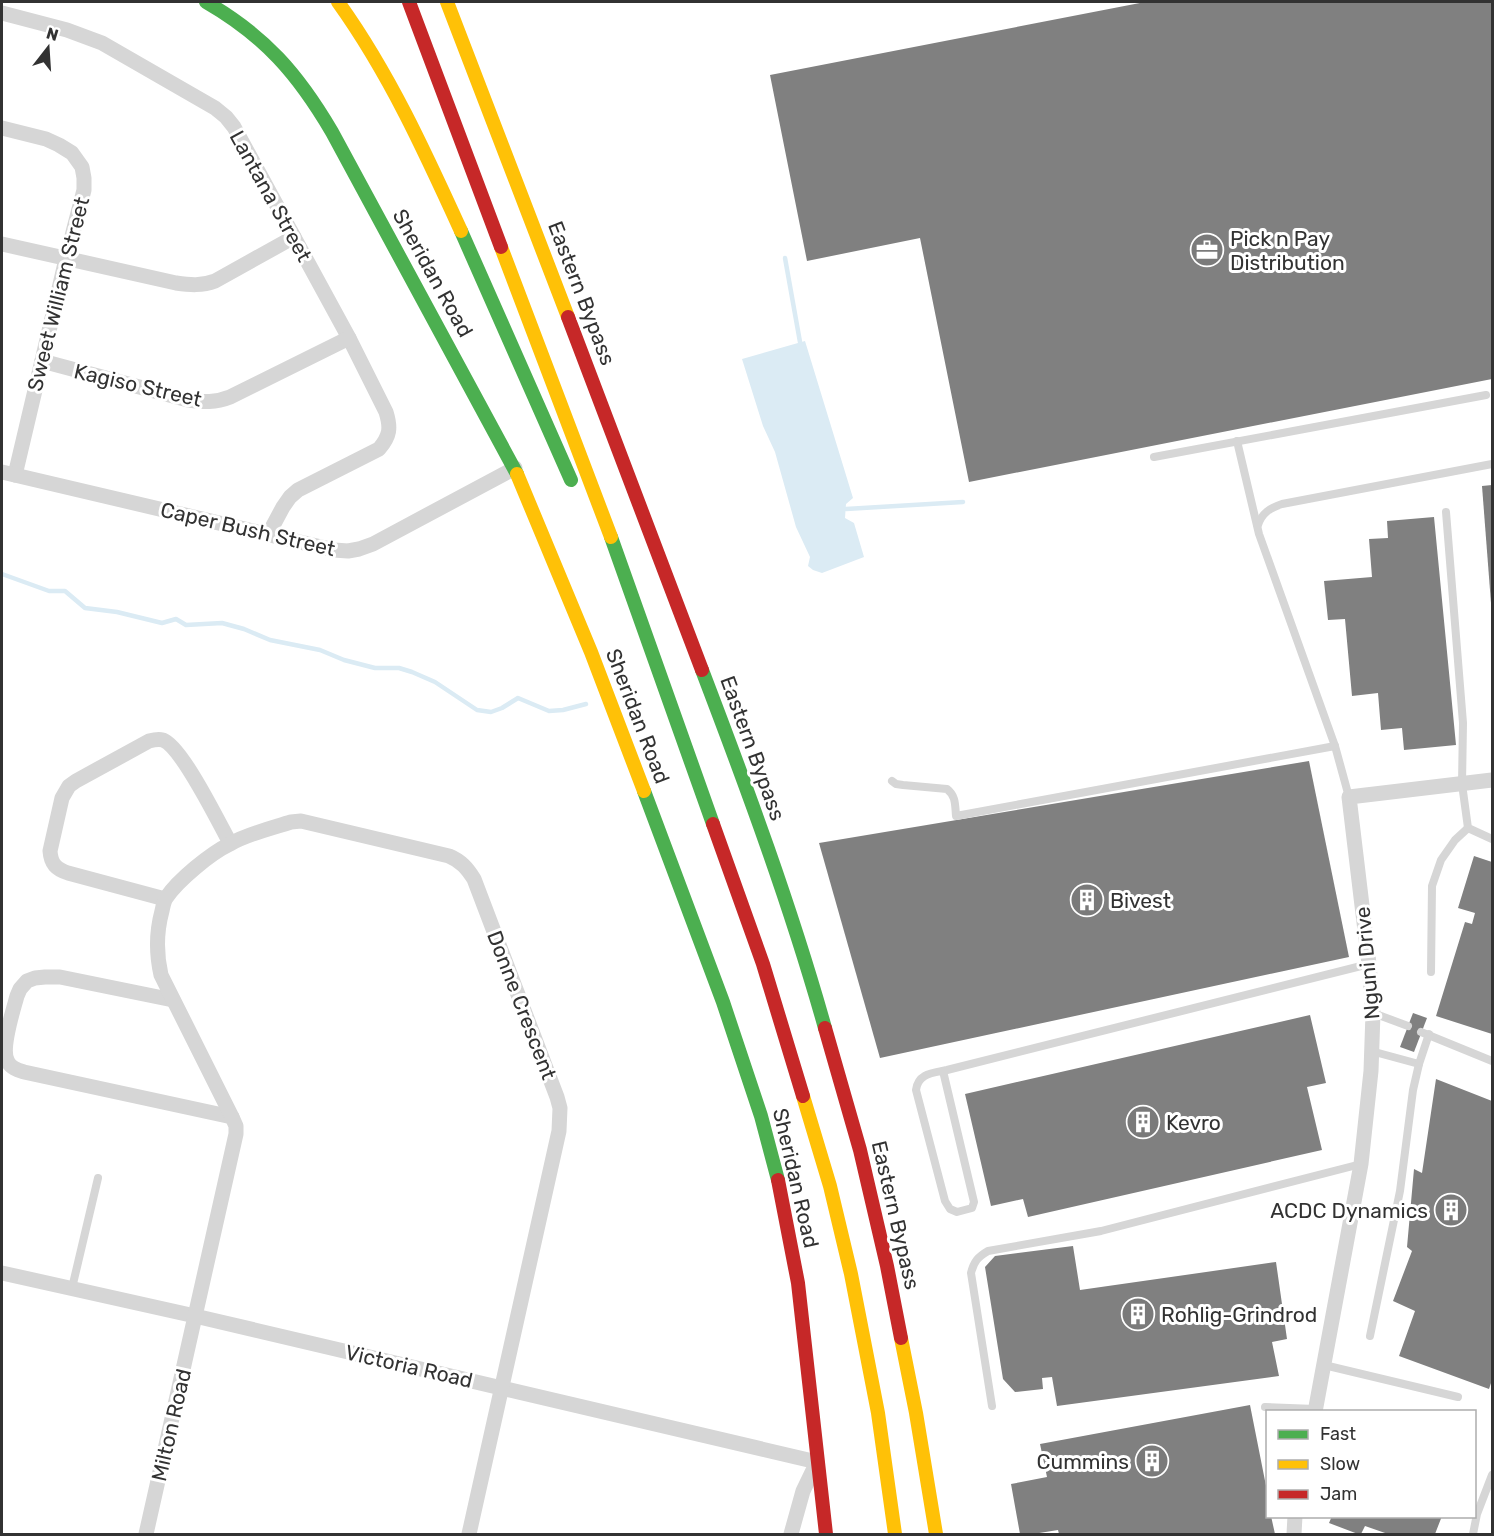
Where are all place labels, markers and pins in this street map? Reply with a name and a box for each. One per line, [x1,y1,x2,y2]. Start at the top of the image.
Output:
place label: Pick n Pay Distribution [1230,226,1345,275]
office icon: Pick n Pay Distribution [1189,232,1225,268]
building icon: Bivest [1069,882,1105,918]
place label: Bivest [1110,888,1171,913]
building icon: Kevro [1125,1104,1161,1140]
place label: Kevro [1166,1110,1221,1135]
building icon: ACDC Dynamics [1433,1192,1469,1228]
place label: ACDC Dynamics [1270,1198,1428,1223]
building icon: Rohlig-Grindrod [1120,1296,1156,1332]
place label: Rohlig-Grindrod [1161,1302,1317,1327]
building icon: Cummins [1134,1443,1170,1479]
place label: Cummins [1037,1449,1129,1474]

